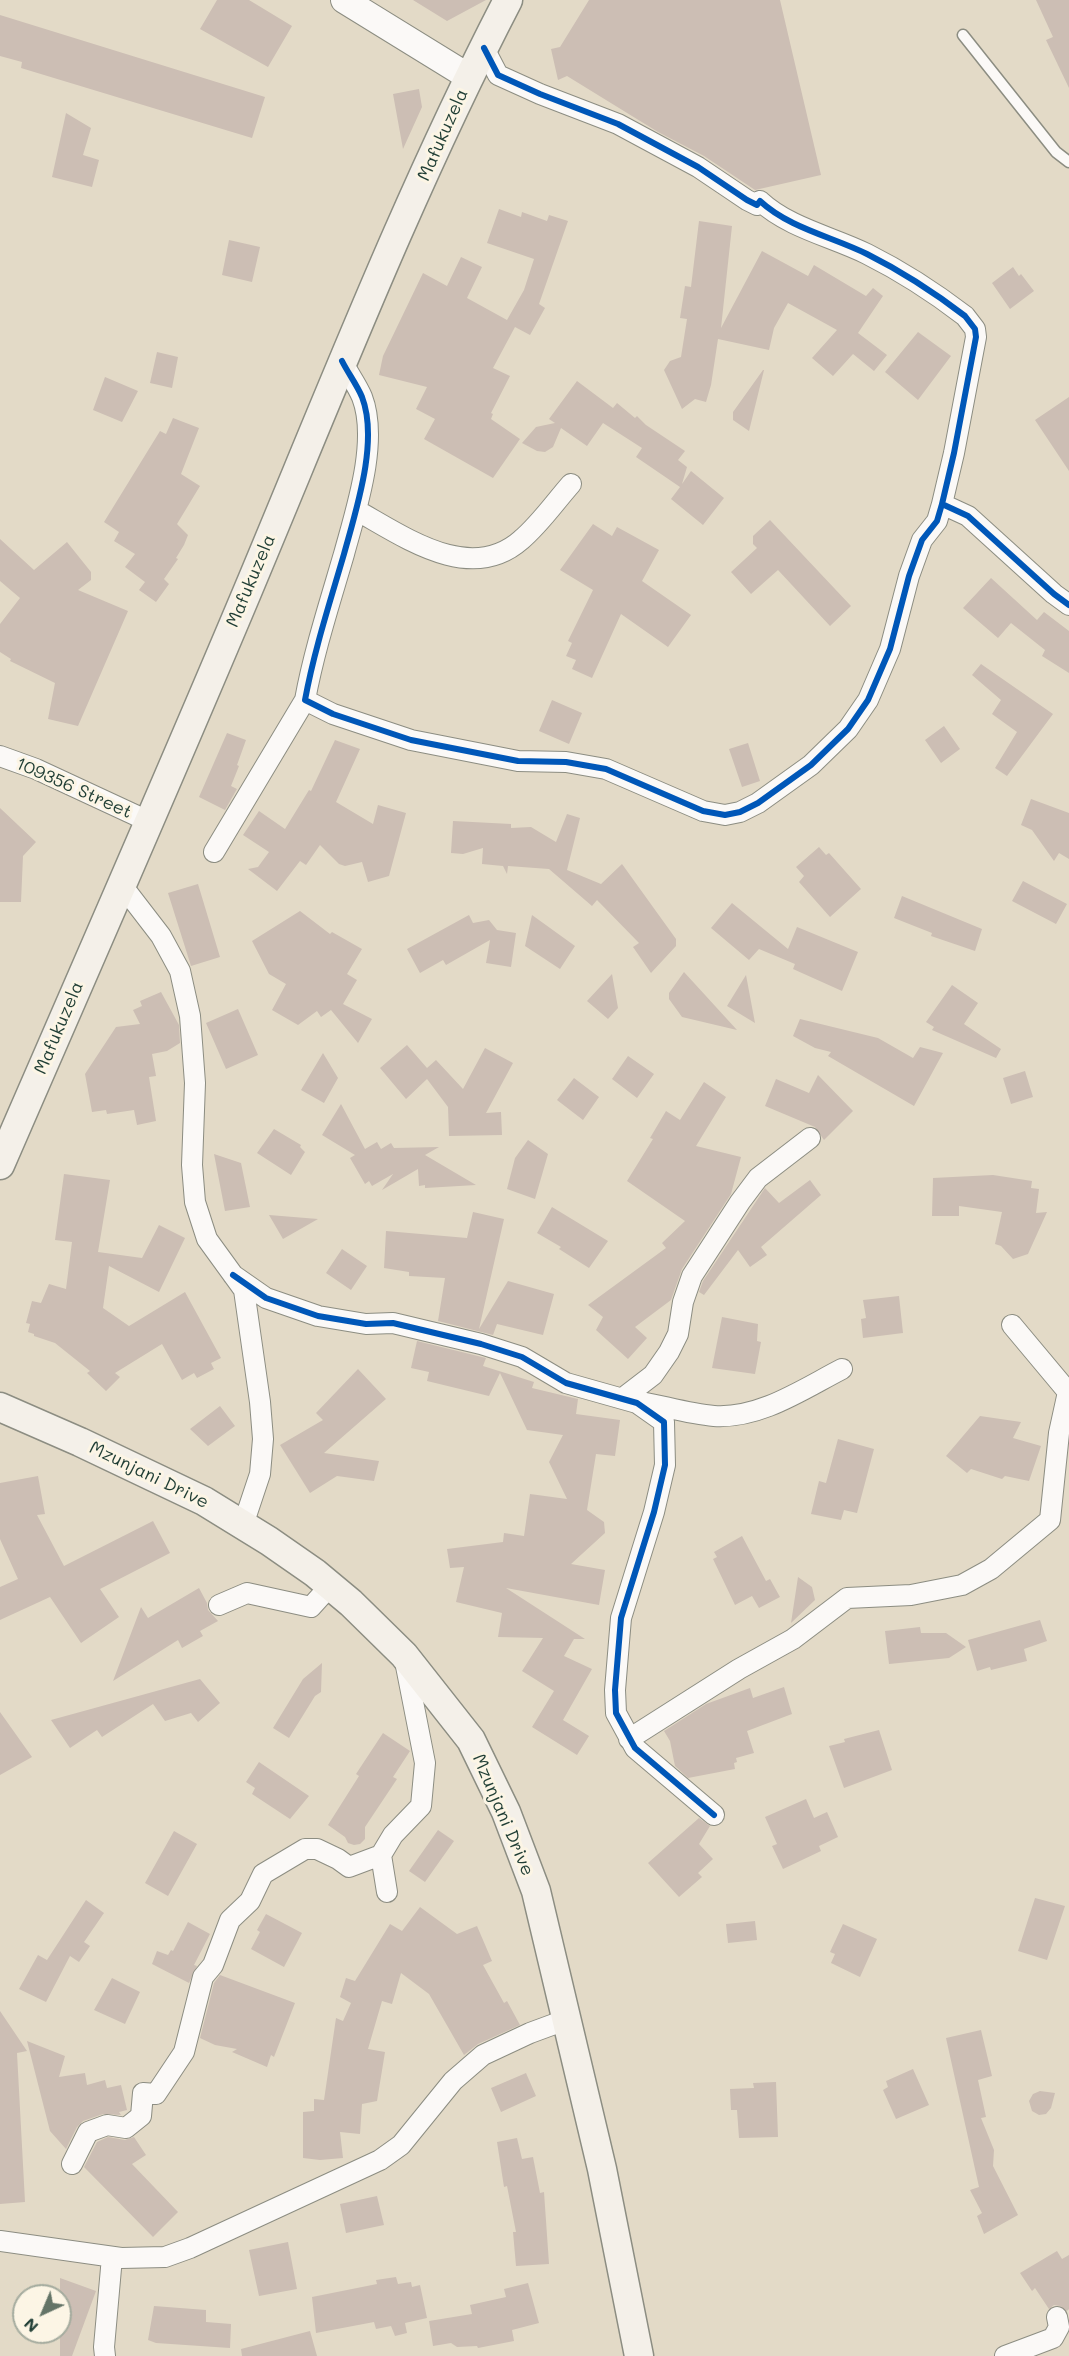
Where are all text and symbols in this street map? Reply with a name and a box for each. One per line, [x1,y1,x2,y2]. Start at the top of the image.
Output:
street label: Mafukuzela [413,86,473,184]
street label: Mafukuzela [222,531,280,631]
street label: 109356 Street [13,753,135,823]
street label: Mafukuzela [30,978,88,1078]
street label: Mzunjani Drive [86,1437,212,1513]
street label: Mzunjani Drive [468,1751,538,1879]
north arrow [12,2284,72,2344]
text: N [19,2314,42,2338]

